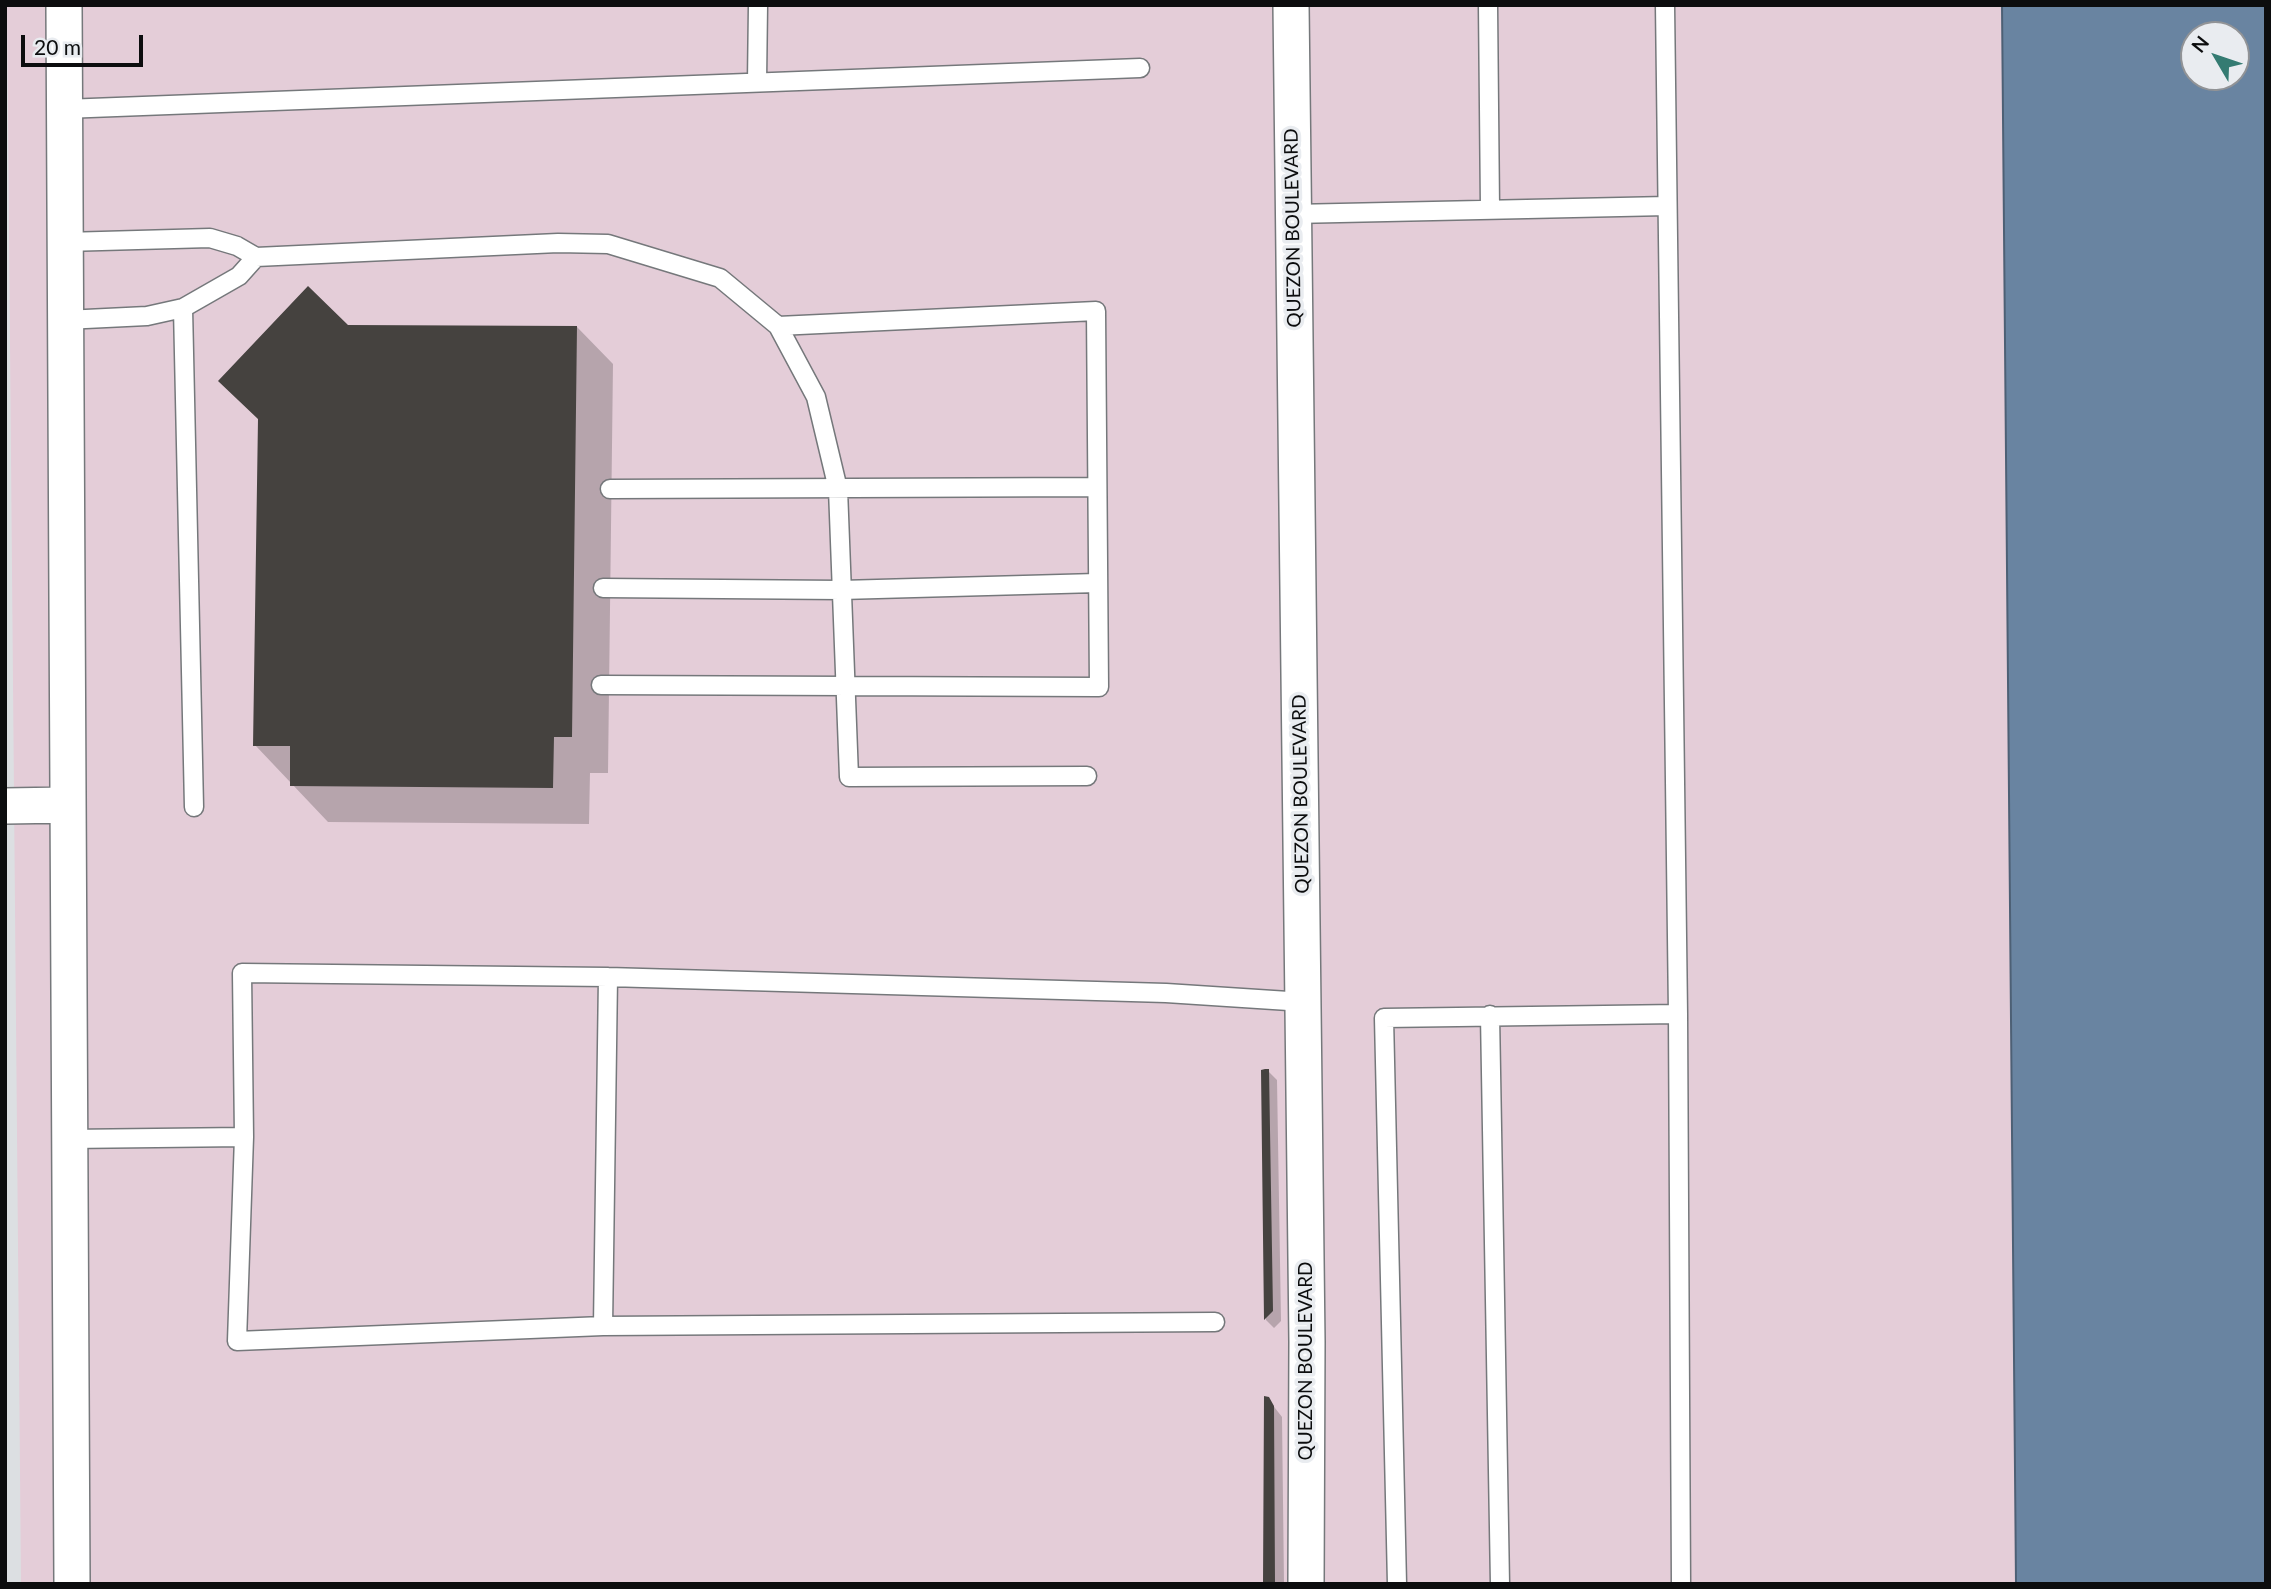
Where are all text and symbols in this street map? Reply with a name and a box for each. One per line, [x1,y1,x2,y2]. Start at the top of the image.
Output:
scale bar [24,21,147,65]
north arrow [2180,21,2250,91]
text: N [2186,31,2213,57]
text: 20 m [34,34,81,59]
street label: QUEZON BOULEVARD [1280,128,1306,328]
street label: QUEZON BOULEVARD [1288,694,1314,894]
street label: QUEZON BOULEVARD [1295,1261,1317,1461]

